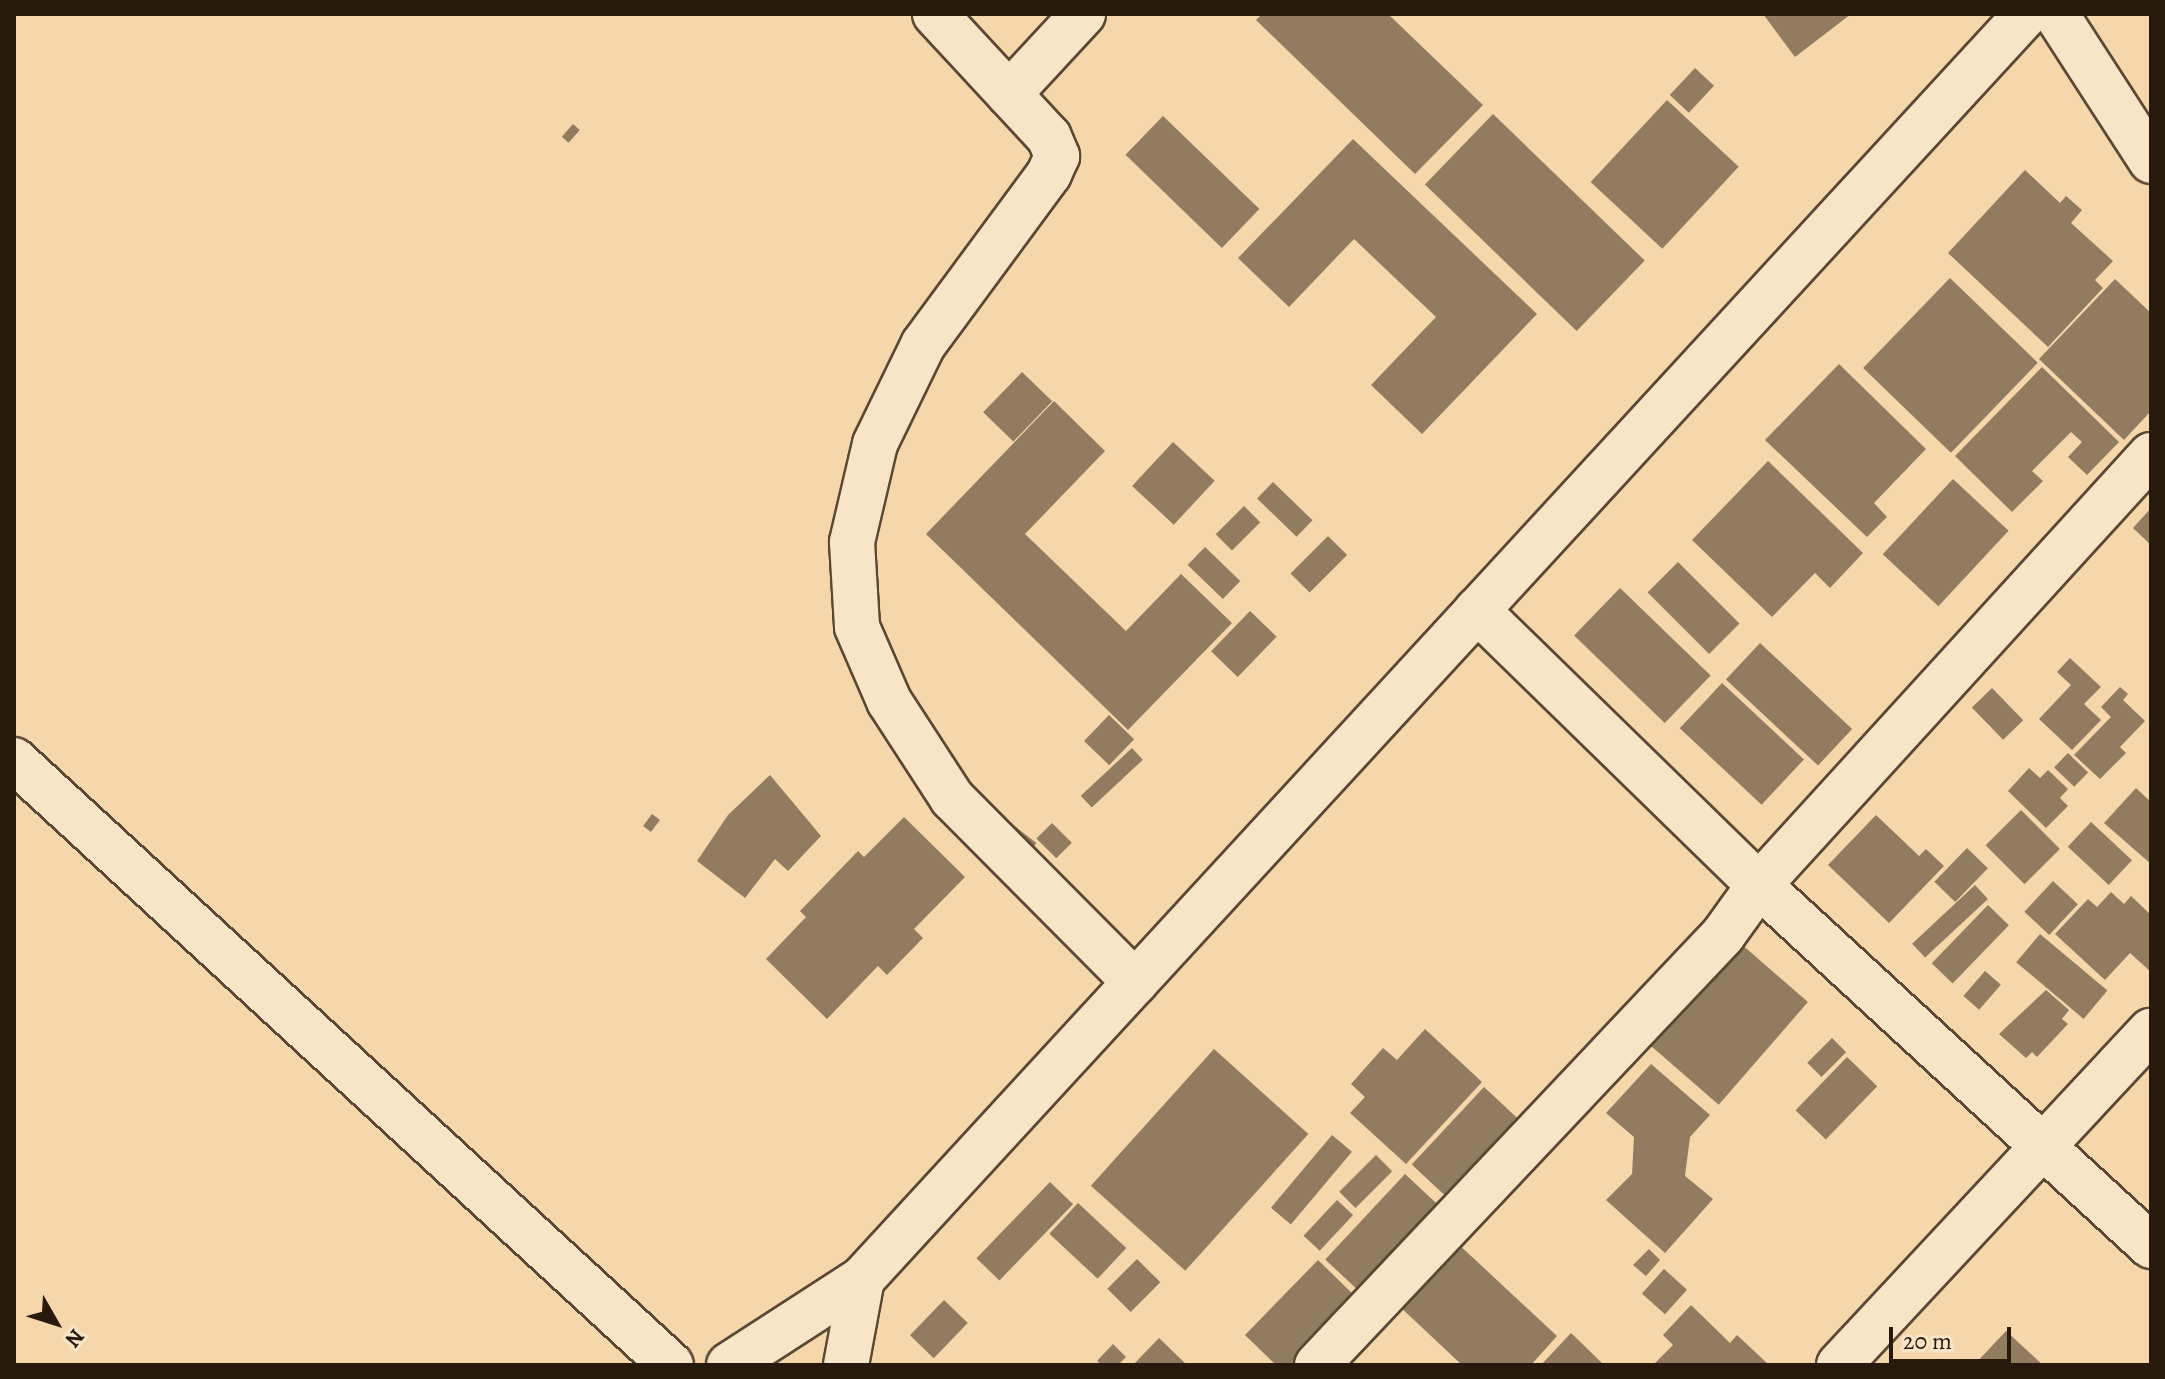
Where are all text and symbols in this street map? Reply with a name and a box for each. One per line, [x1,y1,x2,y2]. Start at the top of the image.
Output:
north arrow [16,1283,96,1363]
scale bar [1893,1311,2015,1361]
text: N [58,1322,91,1354]
text: 20 m [1903,1325,1952,1357]

